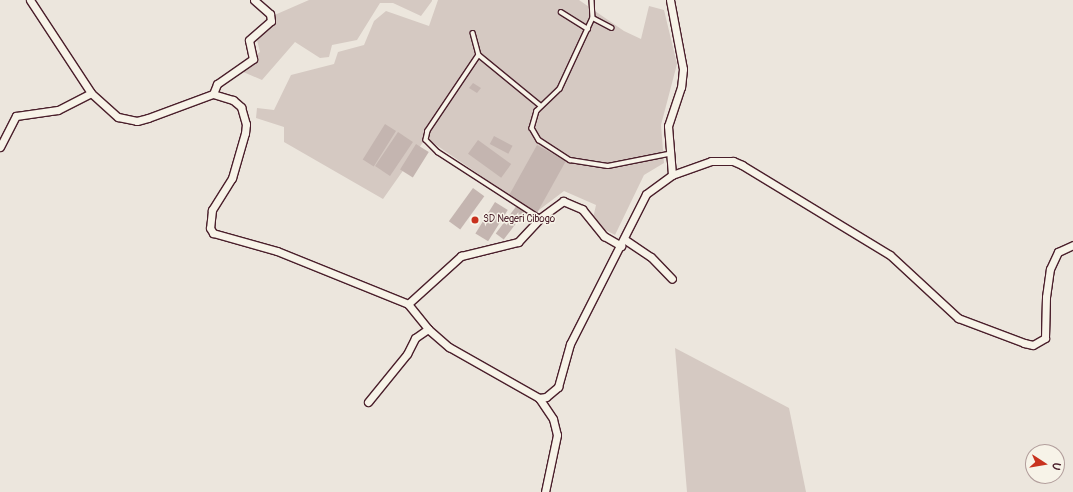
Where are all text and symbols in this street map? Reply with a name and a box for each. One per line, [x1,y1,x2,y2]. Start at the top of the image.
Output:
place label: SD Negeri Cibogo [483,214,555,226]
marker: SD Negeri Cibogo [470,215,480,225]
north arrow [1025,444,1065,484]
text: U [1049,461,1063,471]

